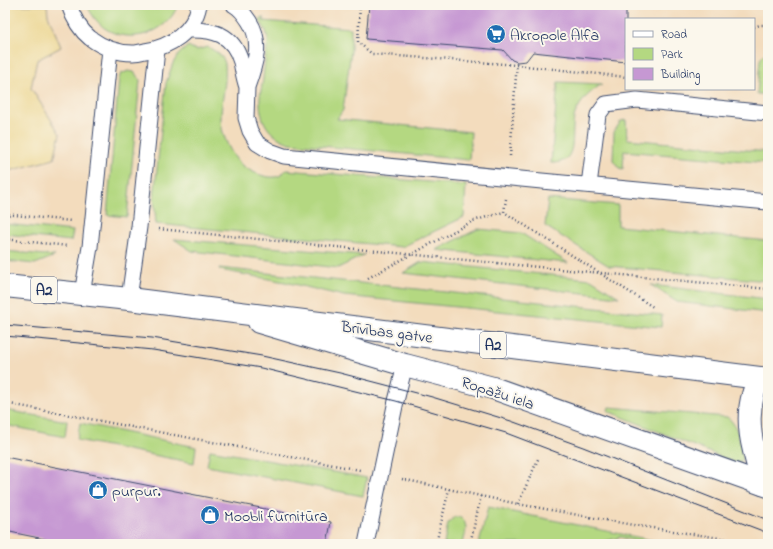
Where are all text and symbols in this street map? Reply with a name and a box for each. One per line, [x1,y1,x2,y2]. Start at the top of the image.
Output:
legend [625,18,755,90]
supermarket icon: Akropole Alfa [485,23,507,45]
place label: Akropole Alfa [510,24,599,48]
text: Road [661,26,687,44]
text: Park [661,46,683,64]
text: Building [660,66,700,85]
road number: A2 [31,277,57,303]
street label: Brīvības gatve [339,315,435,351]
road number: A2 [480,332,506,358]
street label: Ropažu iela [458,371,537,417]
shop icon: purpur. [87,479,109,501]
place label: purpur. [112,480,161,504]
shop icon: Moobli furnitūra [199,504,221,526]
place label: Moobli furnitūra [224,505,328,529]

